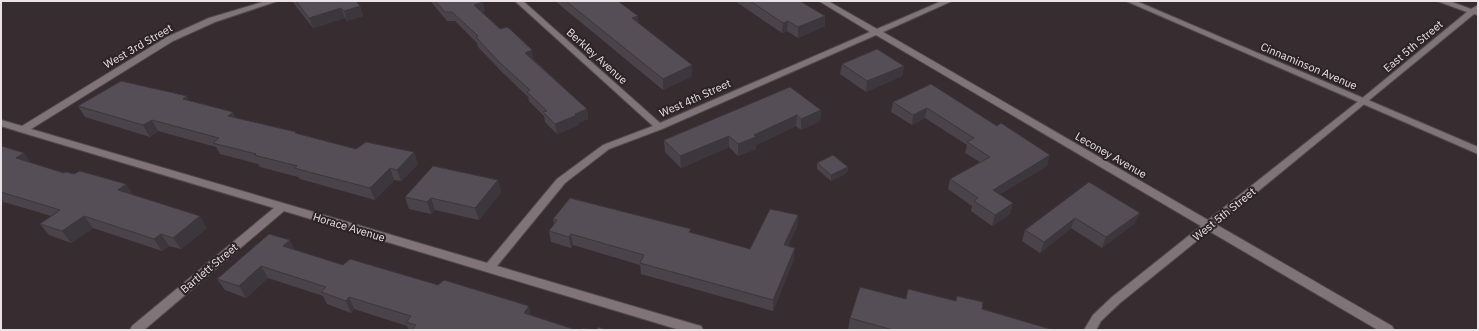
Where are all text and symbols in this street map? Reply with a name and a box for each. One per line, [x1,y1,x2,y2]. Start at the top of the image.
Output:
street label: East 5th Street [1380,17,1446,75]
street label: West 3rd Street [101,21,175,71]
street label: Berkley Avenue [564,25,630,87]
street label: Cinnaminson Avenue [1259,39,1359,93]
street label: West 4th Street [657,76,733,120]
street label: Leconey Avenue [1073,129,1149,181]
street label: West 5th Street [1190,184,1258,244]
street label: Horace Avenue [311,209,387,245]
street label: Bartlett Street [178,240,241,296]

